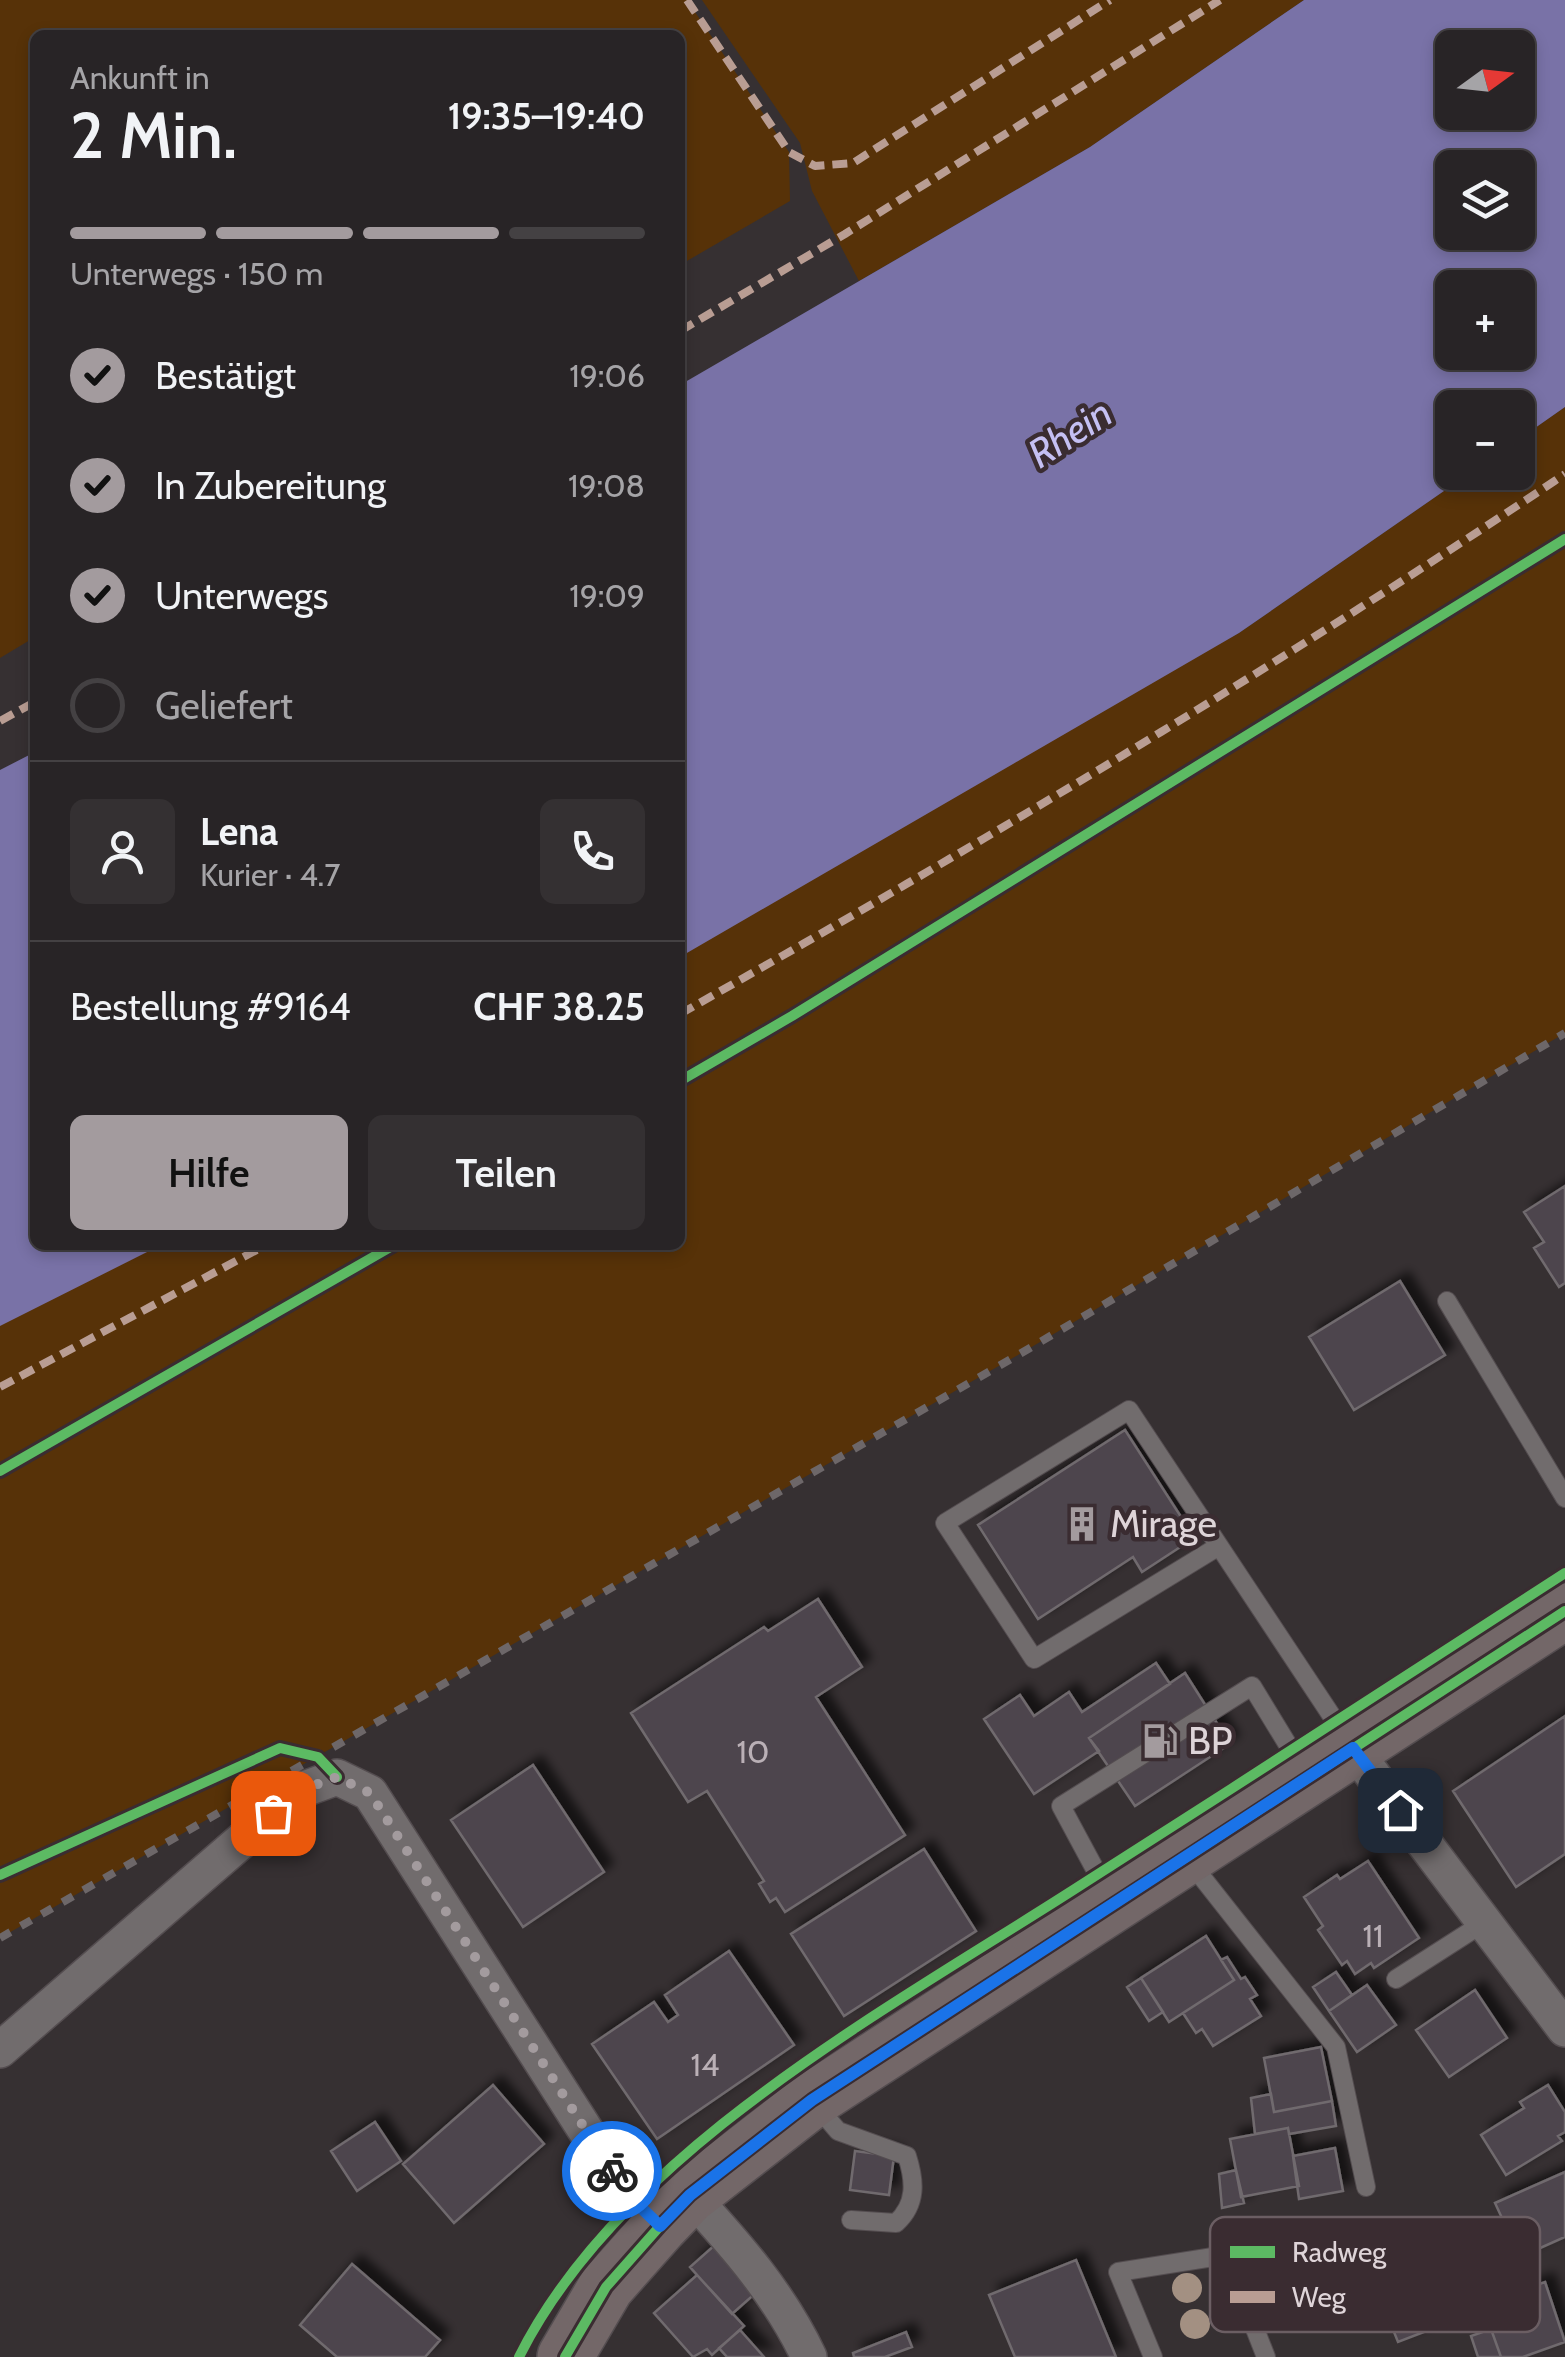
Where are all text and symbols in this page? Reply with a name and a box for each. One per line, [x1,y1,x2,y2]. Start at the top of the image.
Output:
north arrow [1435,30,1535,130]
map controls [1435,30,1535,490]
text: Ankunft in [70,58,210,97]
text: 19:35–19:40 [448,92,645,139]
text: 2 Min. [70,95,237,174]
button: layers [1435,150,1535,250]
text: Unterwegs · 150 m [70,254,323,293]
button: + [1435,270,1535,370]
icon: check [70,348,125,403]
text: Bestätigt [155,352,296,399]
text: 19:06 [569,356,645,395]
water label: Rhein [1019,388,1121,478]
button: − [1435,390,1535,490]
icon: check [70,458,125,513]
text: In Zubereitung [155,462,386,509]
text: 19:08 [568,466,645,505]
icon: check [70,568,125,623]
text: Unterwegs [155,572,328,619]
text: 19:09 [569,576,645,615]
text: Geliefert [155,682,293,729]
button: person [70,799,175,904]
button: phone [540,799,645,904]
text: Lena [200,808,278,855]
text: Kurier · 4.7 [200,855,340,894]
text: Bestellung #9164 [70,983,351,1030]
text: CHF 38.25 [473,983,645,1030]
button: Hilfe [70,1115,348,1230]
button: Teilen [368,1115,645,1230]
place label: Mirage [1110,1500,1217,1547]
building icon: Mirage [1063,1505,1101,1543]
place label: BP [1188,1717,1232,1764]
fuel station icon: BP [1141,1722,1179,1760]
house number: 10 [737,1732,769,1771]
pin [1358,1768,1443,1853]
pin [231,1771,316,1856]
icon: home [1373,1783,1428,1838]
icon: bag [246,1786,301,1841]
house number: 11 [1363,1916,1383,1955]
house number: 14 [691,2045,719,2084]
courier [562,2121,662,2221]
icon: bike [585,2144,640,2199]
legend [1210,2217,1540,2332]
text: Radweg [1292,2235,1387,2269]
text: Weg [1292,2280,1347,2314]

